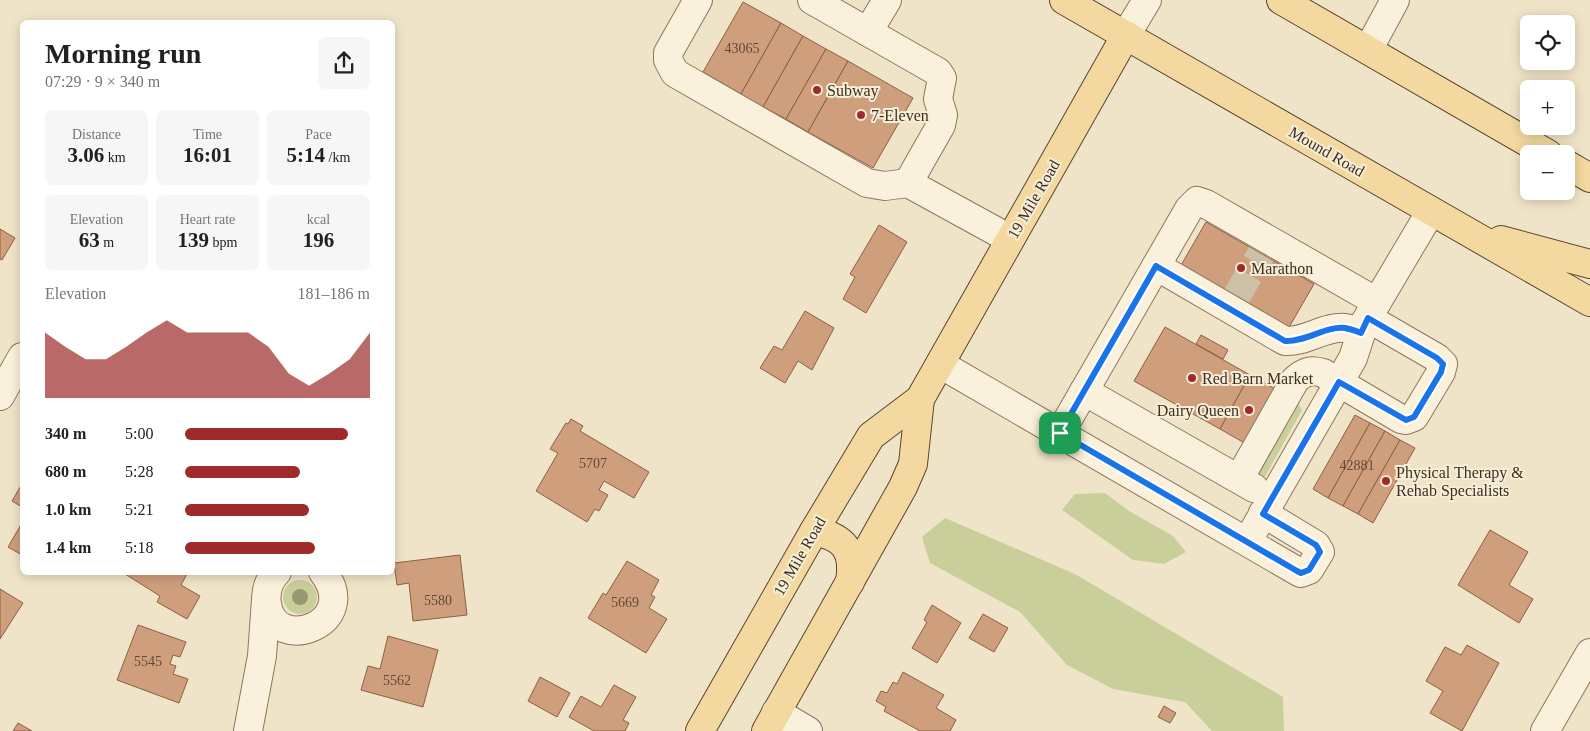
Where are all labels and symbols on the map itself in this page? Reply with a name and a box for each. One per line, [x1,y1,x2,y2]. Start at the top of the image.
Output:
house number: 43065 [725,41,760,56]
place label: Subway [827,82,879,100]
marker: Subway [811,84,823,96]
place label: 7-Eleven [871,107,929,124]
marker: 7-Eleven [855,109,867,121]
street label: Mound Road [1286,123,1367,180]
street label: 19 Mile Road [1004,157,1063,242]
place label: Marathon [1251,260,1313,277]
marker: Marathon [1235,262,1247,274]
place label: Red Barn Market [1202,370,1314,387]
marker: Red Barn Market [1186,372,1198,384]
place label: Dairy Queen [1157,402,1239,420]
marker: Dairy Queen [1243,404,1255,416]
pin [1039,412,1081,454]
house number: 5707 [579,456,607,471]
house number: 42881 [1340,458,1375,473]
place label: Physical Therapy & Rehab Specialists [1396,464,1524,500]
marker: Physical Therapy & Rehab Specialists [1380,475,1392,487]
street label: 19 Mile Road [770,514,829,599]
house number: 5580 [424,593,452,608]
house number: 5669 [611,595,639,610]
house number: 5545 [134,654,162,669]
house number: 5562 [383,673,411,688]

